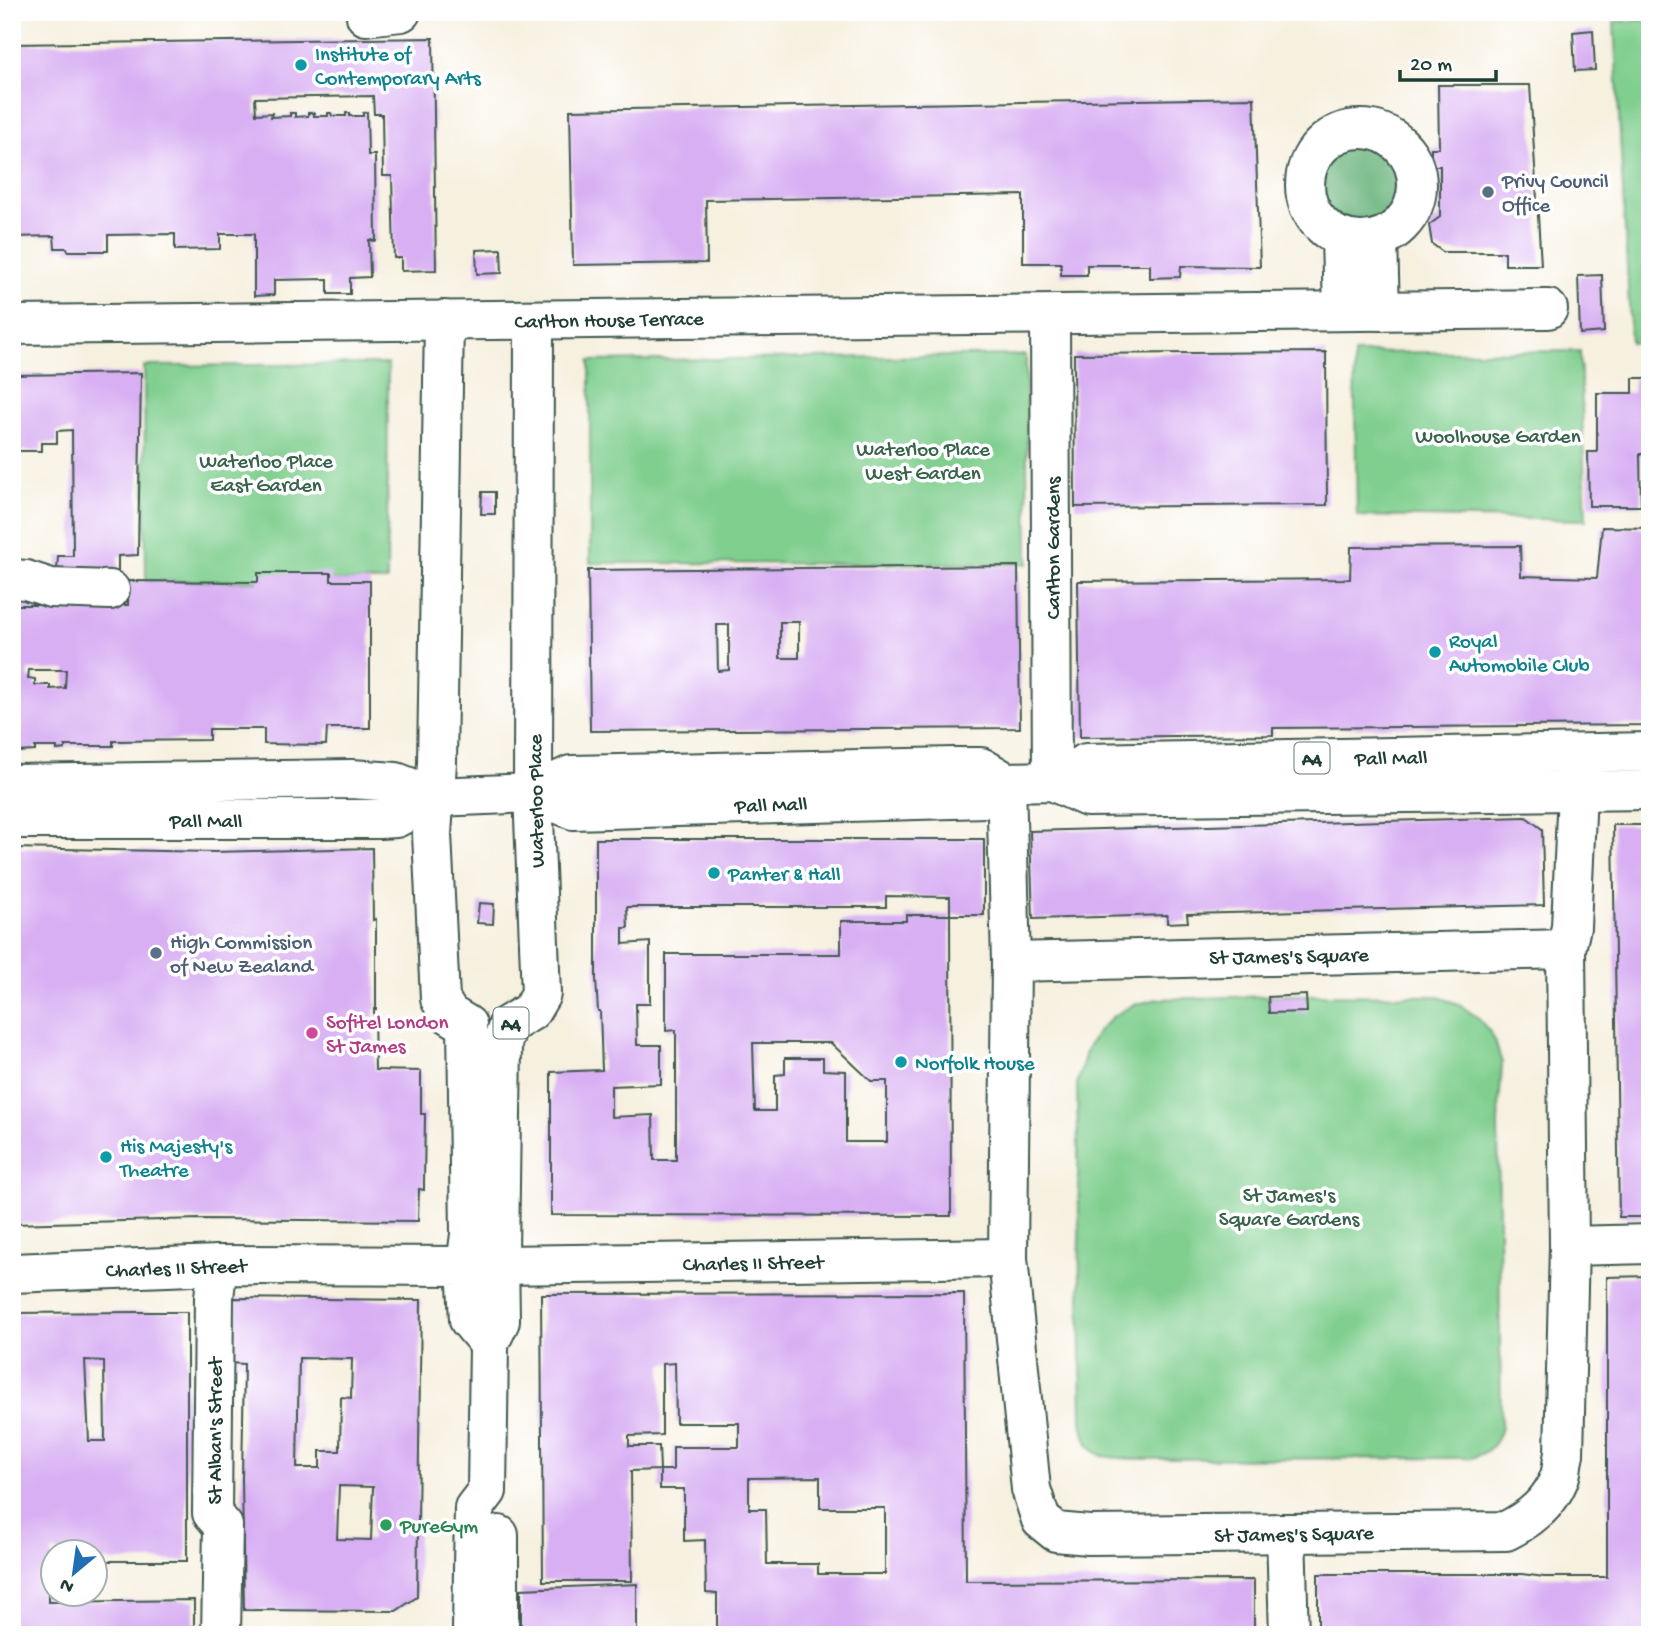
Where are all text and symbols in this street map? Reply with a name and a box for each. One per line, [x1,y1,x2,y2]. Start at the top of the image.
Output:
scale bar [1400,38,1496,82]
place label: Institute of Contemporary Arts [315,44,482,93]
text: 20 m [1410,54,1452,79]
marker: Institute of Contemporary Arts [293,57,309,73]
place label: Privy Council Office [1501,171,1609,220]
marker: Privy Council Office [1480,184,1496,200]
street label: Carlton House Terrace [514,308,705,337]
park label: Woolhouse Garden [1415,426,1581,451]
park label: Waterloo Place West Garden [856,439,991,488]
park label: Waterloo Place East Garden [199,451,334,500]
street label: Carlton Gardens [1043,475,1068,619]
place label: Royal Automobile Club [1449,631,1590,680]
marker: Royal Automobile Club [1427,644,1443,660]
street label: Waterloo Place [525,733,552,868]
road number: A4 [1294,743,1330,774]
street label: Pall Mall [1353,747,1428,774]
street label: Pall Mall [733,794,808,821]
street label: Pall Mall [169,811,242,836]
place label: Panter & Hall [727,864,841,889]
marker: Panter & Hall [706,865,722,881]
place label: High Commission of New Zealand [170,932,314,981]
marker: High Commission of New Zealand [148,945,164,961]
street label: St James's Square [1209,945,1370,972]
road number: A4 [494,1007,528,1038]
place label: Sofitel London St James [326,1012,448,1061]
marker: Sofitel London St James [304,1025,320,1041]
place label: Norfolk House [915,1053,1036,1078]
marker: Norfolk House [893,1054,909,1070]
place label: His Majesty's Theatre [119,1136,233,1185]
marker: His Majesty's Theatre [98,1149,114,1165]
park label: St James's Square Gardens [1219,1185,1360,1234]
street label: Charles II Street [682,1252,826,1279]
street label: Charles II Street [105,1255,249,1285]
street label: St Alban's Street [205,1355,230,1505]
place label: PureGym [399,1516,478,1541]
marker: PureGym [378,1517,394,1533]
street label: St James's Square [1214,1523,1375,1550]
north arrow [38,1538,108,1608]
text: N [56,1572,78,1598]

